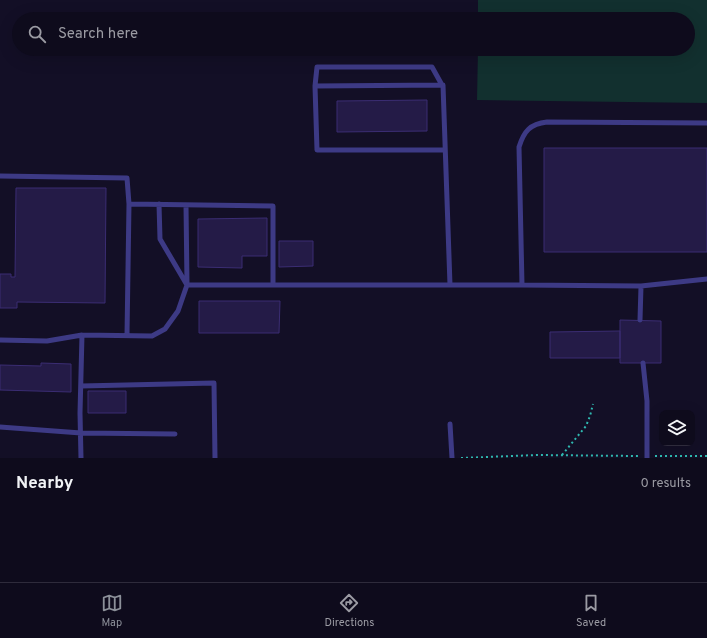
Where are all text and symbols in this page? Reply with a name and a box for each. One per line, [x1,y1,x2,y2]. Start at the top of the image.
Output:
search box [12,12,695,56]
icon: search [26,23,48,45]
text: Search here [58,25,138,44]
map controls [659,410,695,446]
button: layers [659,410,695,446]
text: Nearby [16,473,73,495]
text: 0 results [640,476,691,492]
tab: Map [101,592,123,630]
tab: Directions [324,592,374,630]
tab: Saved [576,592,606,630]

